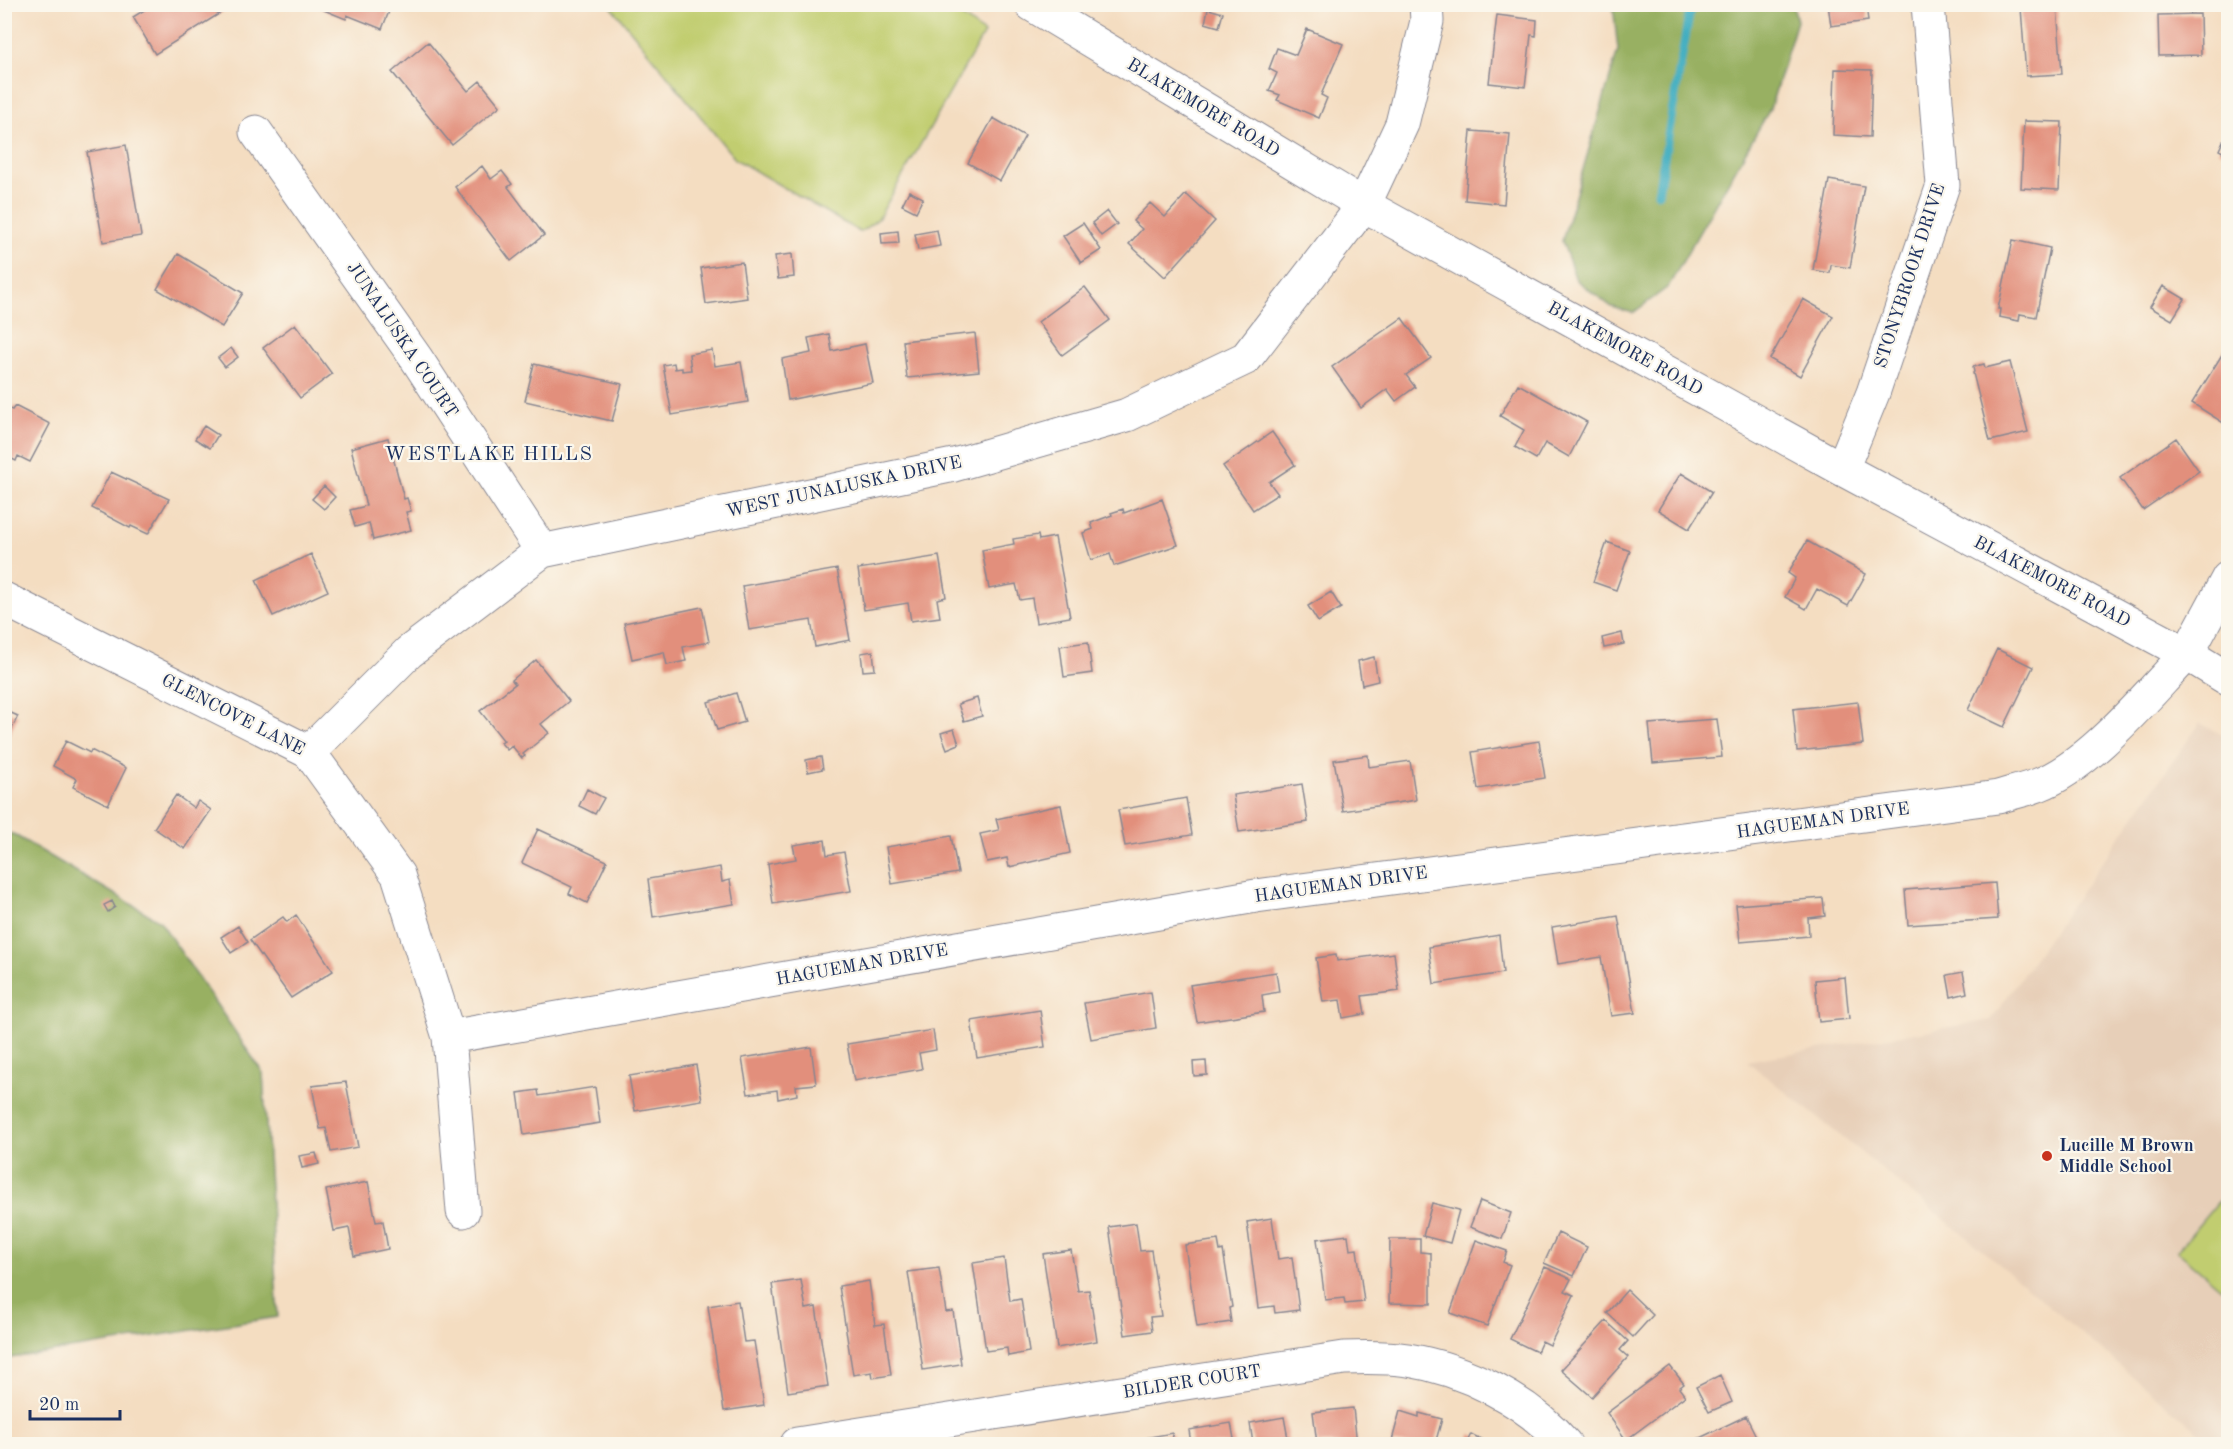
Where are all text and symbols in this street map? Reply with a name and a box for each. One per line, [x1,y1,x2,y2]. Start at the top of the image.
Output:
street label: BLAKEMORE ROAD [1124,55,1282,161]
street label: STONYBROOK DRIVE [1872,181,1948,371]
street label: JUNALUSKA COURT [343,259,461,421]
street label: BLAKEMORE ROAD [1544,299,1706,399]
district label: WESTLAKE HILLS [385,445,593,465]
street label: WEST JUNALUSKA DRIVE [725,453,963,521]
street label: BLAKEMORE ROAD [1971,533,2133,631]
street label: GLENCOVE LANE [159,671,307,759]
street label: HAGUEMAN DRIVE [1735,800,1911,842]
street label: HAGUEMAN DRIVE [1253,864,1429,906]
street label: HAGUEMAN DRIVE [774,941,950,989]
place label: Lucille M Brown Middle School [2059,1137,2194,1176]
marker: Lucille M Brown Middle School [2040,1149,2054,1163]
street label: BILDER COURT [1122,1362,1262,1402]
scale bar [30,1383,120,1421]
text: 20 m [39,1396,79,1414]

